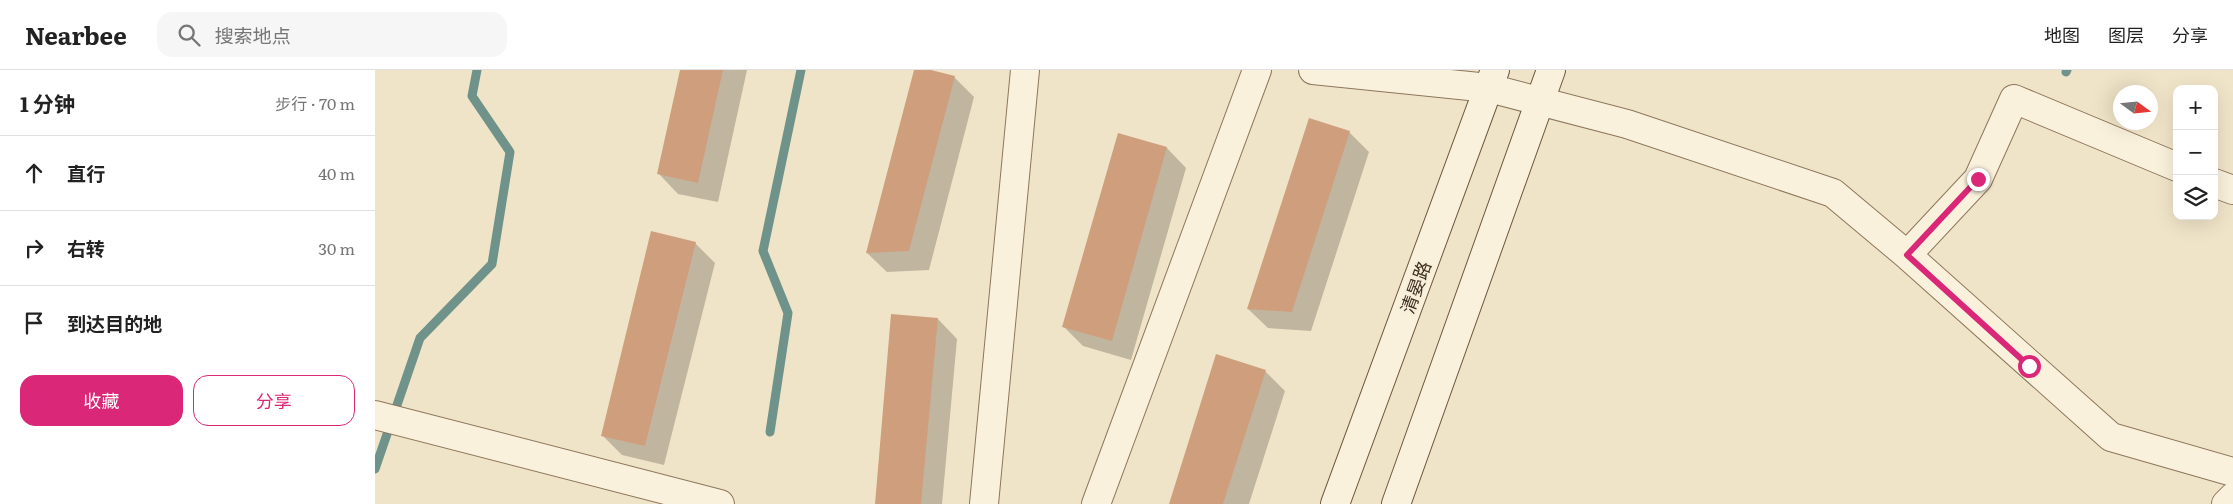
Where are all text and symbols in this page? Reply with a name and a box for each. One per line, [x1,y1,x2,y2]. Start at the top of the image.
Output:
search box [157,12,507,57]
text: Nearbee [25,17,127,52]
icon: search [175,21,203,49]
text: 搜索地点 [215,21,291,49]
text: 地图 [2044,21,2080,48]
text: 图层 [2108,21,2144,48]
text: 分享 [2172,21,2208,48]
north arrow [2113,85,2158,130]
map controls [2173,85,2218,220]
button: + [2173,85,2218,130]
text: 1 分钟 [20,87,75,118]
text: 步行 · 70 m [275,91,355,115]
button: − [2173,130,2218,175]
icon: ahead [20,159,48,187]
text: 直行 [67,159,105,187]
text: 40 m [318,161,355,185]
route end [1967,168,1990,191]
button: layers [2173,175,2218,220]
icon: right [20,234,48,262]
text: 右转 [67,234,105,262]
text: 30 m [318,236,355,260]
street label: 清晏路 [1393,257,1437,317]
icon: arrive [20,309,48,337]
text: 到达目的地 [67,309,162,337]
route start [2018,355,2041,378]
button: 收藏 [20,375,183,426]
button: 分享 [193,375,355,426]

